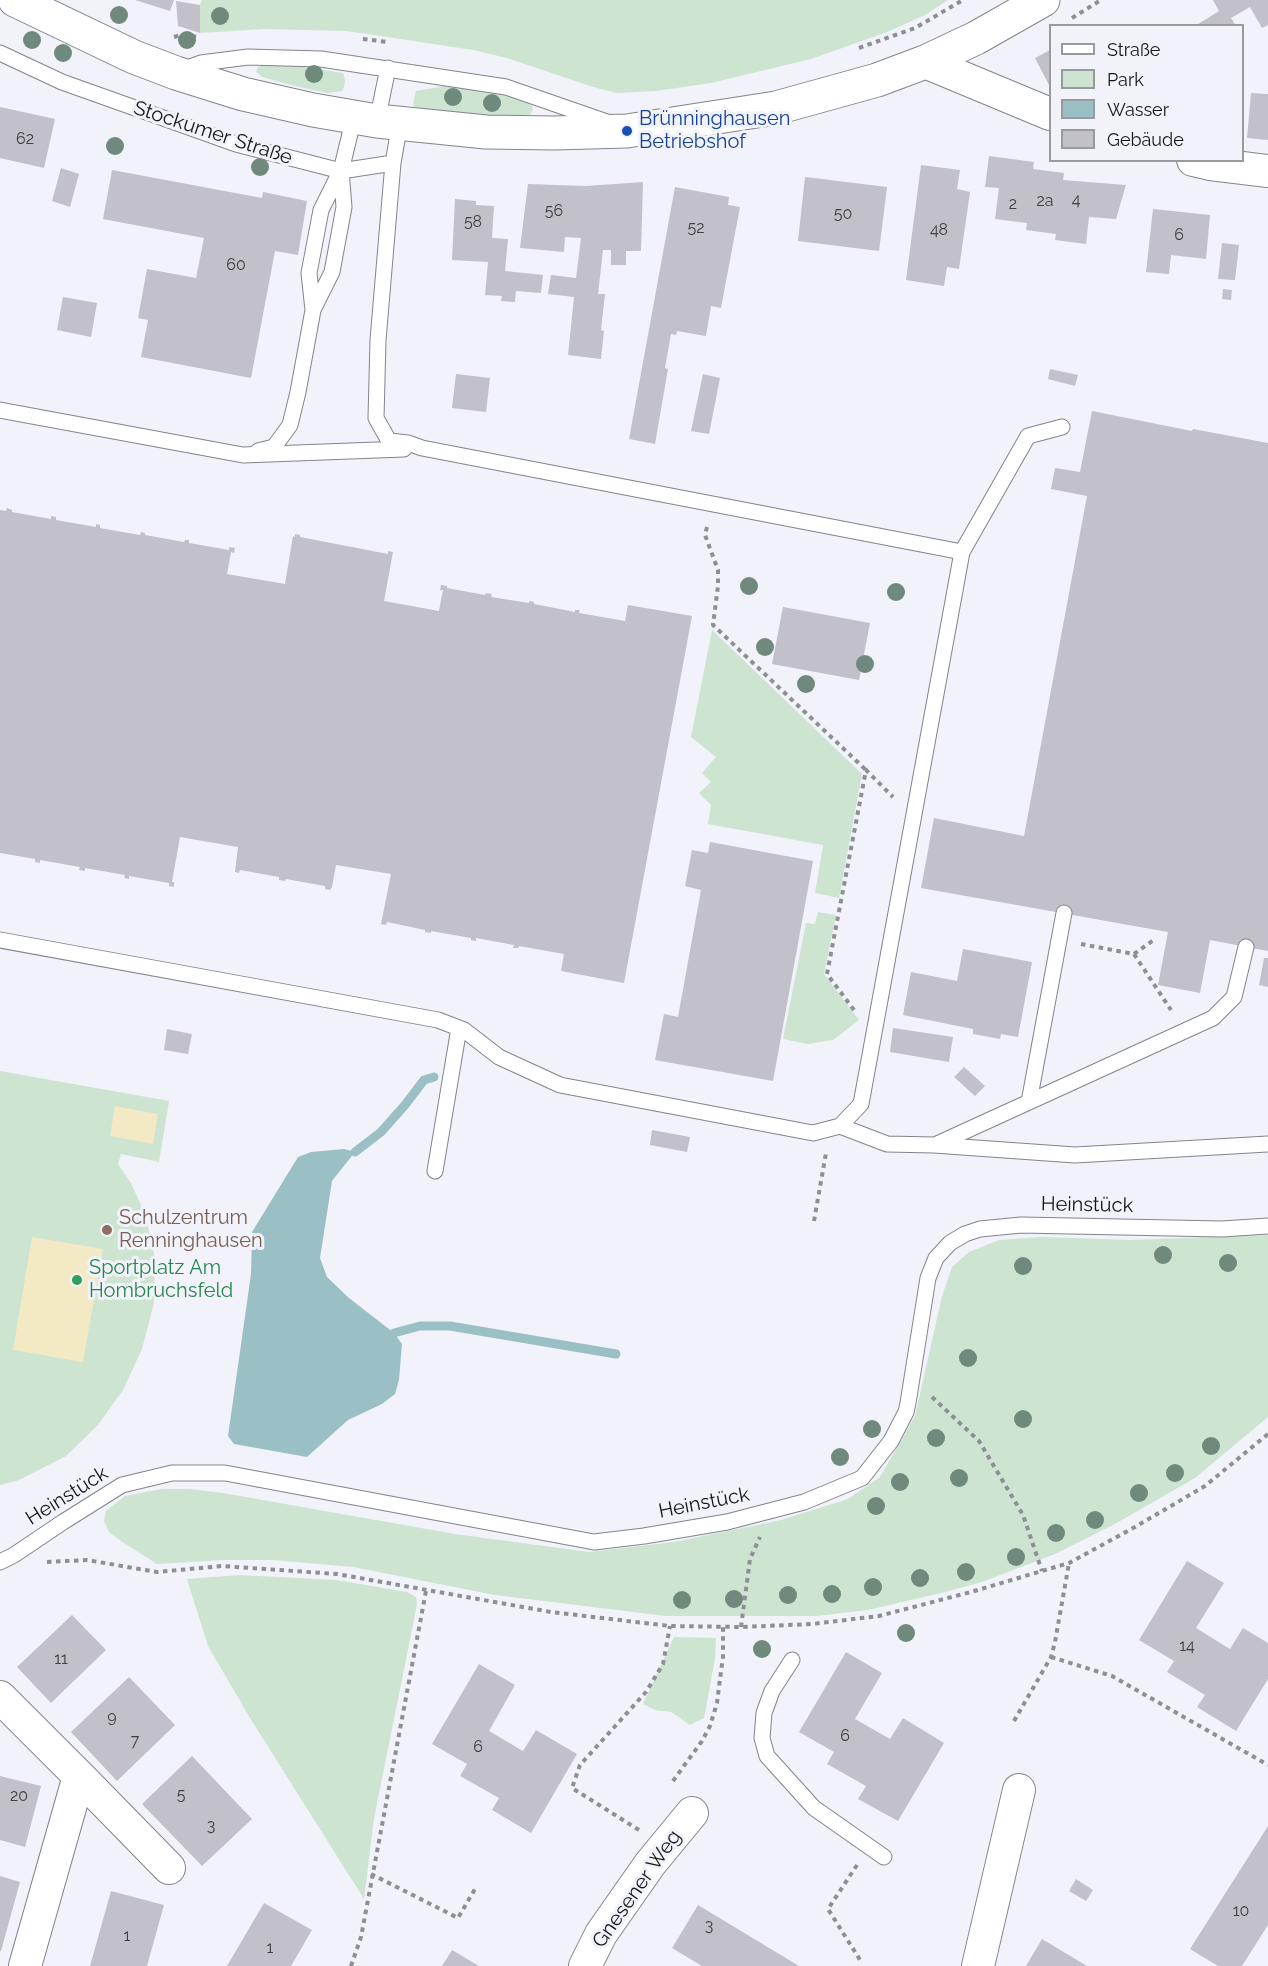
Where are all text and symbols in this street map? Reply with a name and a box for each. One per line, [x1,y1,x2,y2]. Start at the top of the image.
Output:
legend [1049,24,1244,162]
text: Straße [1107,39,1160,60]
text: Park [1107,69,1144,90]
street label: Stockumer Straße [131,96,295,170]
text: Wasser [1107,99,1169,120]
place label: Brünninghausen Betriebshof [639,107,790,154]
marker: Brünninghausen Betriebshof [620,124,634,138]
house number: 62 [16,129,34,149]
text: Gebäude [1107,129,1184,150]
house number: 4 [1072,190,1080,210]
house number: 2a [1036,191,1054,211]
house number: 2 [1009,194,1017,214]
house number: 56 [545,201,563,221]
house number: 50 [834,204,852,224]
house number: 58 [464,212,482,232]
house number: 52 [687,218,705,238]
house number: 48 [930,220,948,240]
house number: 6 [1174,225,1184,245]
house number: 60 [226,255,246,275]
street label: Heinstück [1041,1192,1133,1218]
place label: Schulzentrum Renninghausen [119,1206,263,1253]
marker: Schulzentrum Renninghausen [100,1223,114,1237]
place label: Sportplatz Am Hombruchsfeld [89,1256,233,1303]
marker: Sportplatz Am Hombruchsfeld [70,1273,84,1287]
street label: Heinstück [22,1461,112,1531]
street label: Heinstück [656,1482,752,1524]
house number: 14 [1179,1636,1195,1656]
house number: 11 [54,1649,68,1669]
house number: 9 [107,1707,117,1727]
house number: 6 [840,1726,850,1746]
house number: 7 [131,1731,139,1751]
house number: 6 [473,1737,483,1757]
house number: 5 [177,1785,185,1805]
house number: 20 [10,1786,28,1806]
house number: 3 [207,1816,215,1836]
street label: Gnesener Weg [588,1825,686,1953]
house number: 10 [1233,1901,1249,1921]
house number: 3 [705,1916,713,1936]
house number: 1 [124,1926,130,1946]
house number: 1 [267,1938,273,1958]

